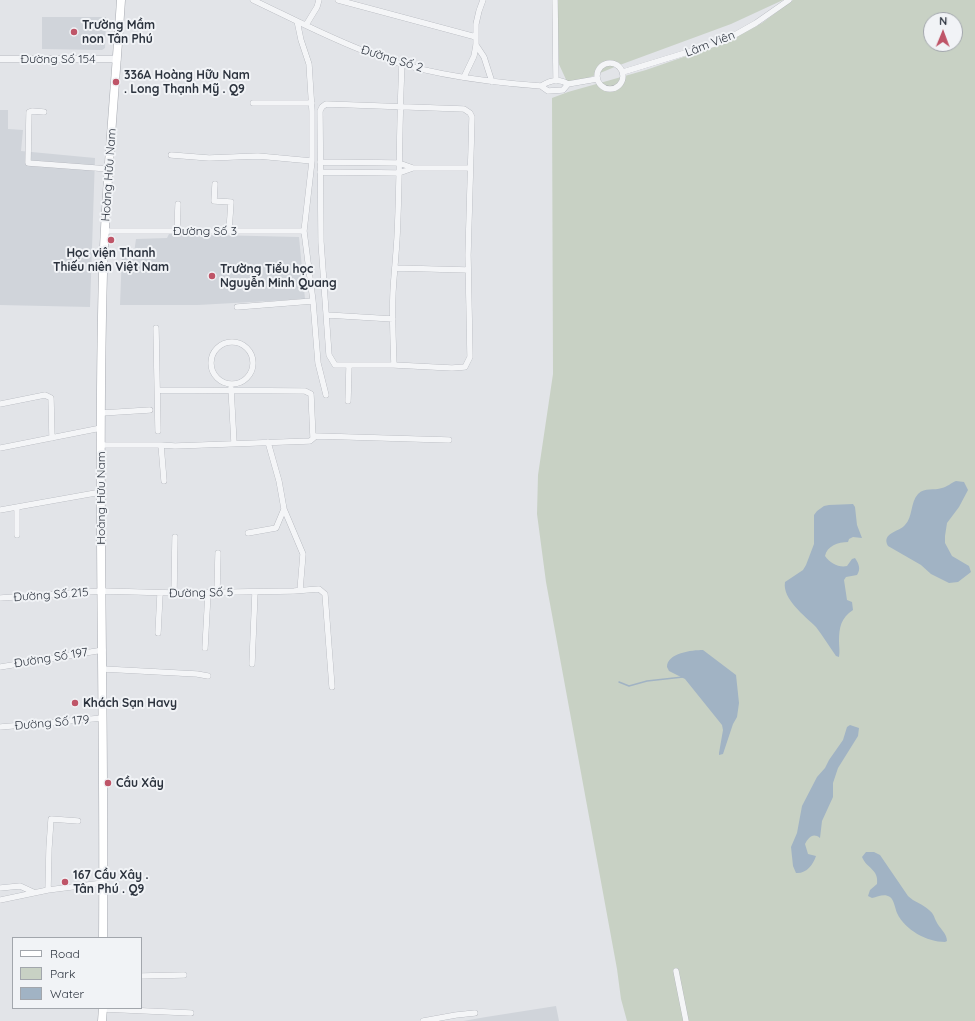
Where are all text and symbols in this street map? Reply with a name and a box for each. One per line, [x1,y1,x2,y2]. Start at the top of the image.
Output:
north arrow [923,12,963,52]
text: N [939,14,947,28]
place label: Trường Mầm non Tân Phú [82,18,155,46]
marker: Trường Mầm non Tân Phú [69,27,79,37]
street label: Lâm Viên [683,28,737,60]
street label: Đường Số 2 [359,43,425,75]
street label: Đường Số 154 [21,52,95,66]
place label: 336A Hoàng Hữu Nam . Long Thạnh Mỹ . Q9 [124,68,250,96]
marker: 336A Hoàng Hữu Nam . Long Thạnh Mỹ . Q9 [111,77,121,87]
street label: Hoàng Hữu Nam [99,128,119,222]
street label: Đường Số 3 [173,224,237,238]
marker: Học viện Thanh Thiếu niên Việt Nam [106,235,116,245]
place label: Học viện Thanh Thiếu niên Việt Nam [53,246,169,274]
place label: Trường Tiểu học Nguyễn Minh Quang [220,262,337,290]
marker: Trường Tiểu học Nguyễn Minh Quang [207,271,217,281]
street label: Hoàng Hữu Nam [94,451,108,545]
street label: Đường Số 215 [13,585,89,605]
street label: Đường Số 5 [169,585,233,601]
street label: Đường Số 197 [13,645,89,671]
place label: Khách Sạn Havy [83,696,177,710]
marker: Khách Sạn Havy [70,698,80,708]
street label: Đường Số 179 [14,713,90,733]
place label: Cầu Xây [116,776,164,790]
marker: Cầu Xây [103,778,113,788]
place label: 167 Cầu Xây . Tân Phú . Q9 [73,868,148,896]
marker: 167 Cầu Xây . Tân Phú . Q9 [60,877,70,887]
legend [12,937,142,1009]
text: Road [50,946,80,961]
text: Park [50,966,75,981]
text: Water [50,986,84,1001]

